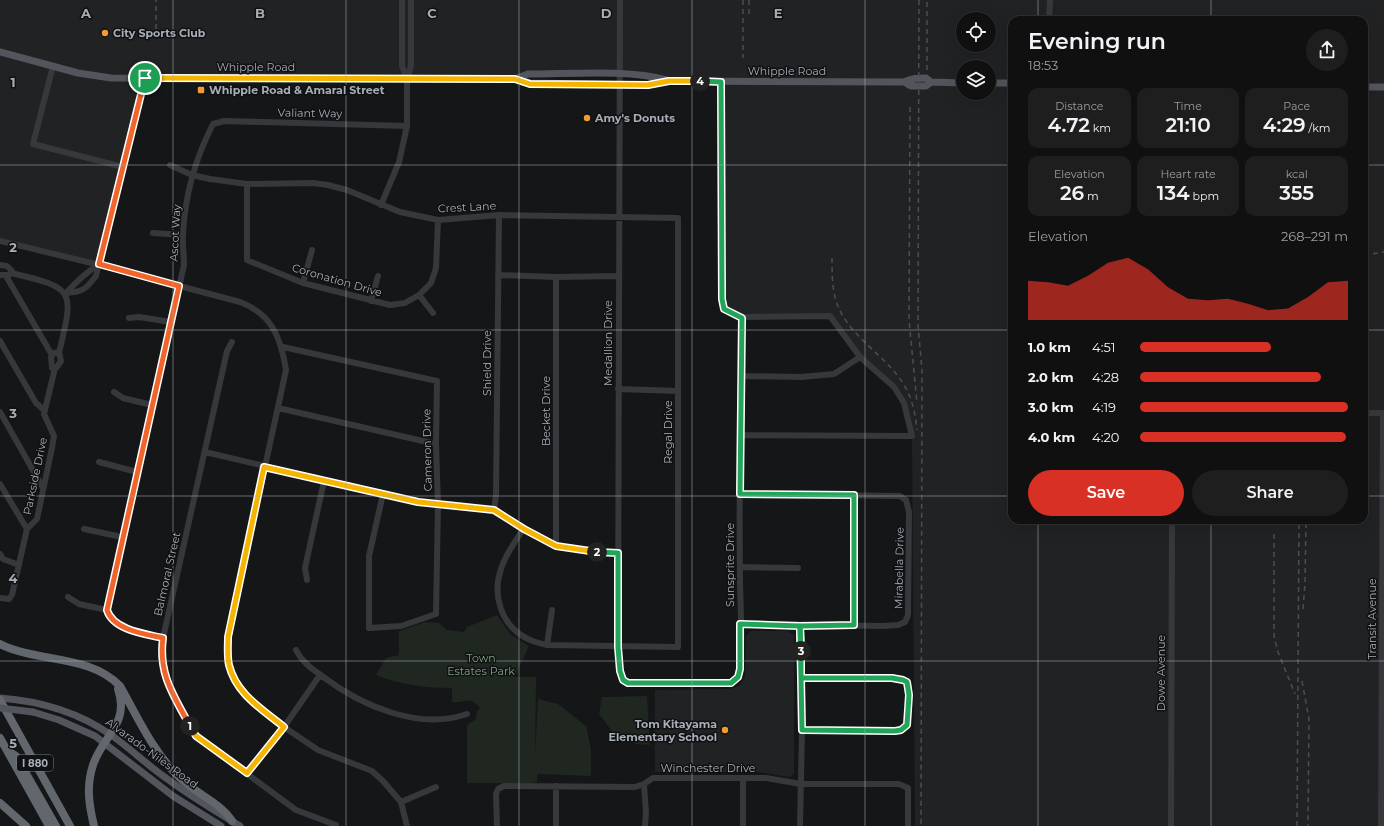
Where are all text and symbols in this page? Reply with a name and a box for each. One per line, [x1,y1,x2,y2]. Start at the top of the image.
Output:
text: A [80,5,92,21]
text: B [255,5,265,21]
text: C [427,5,437,21]
text: D [601,5,612,21]
text: E [774,5,783,21]
map controls [956,12,996,100]
button: locate [956,12,996,52]
place label: City Sports Club [113,26,206,40]
marker: City Sports Club [100,28,110,38]
text: Evening run [1028,28,1166,55]
button: share [1306,29,1348,71]
text: 18:53 [1028,57,1058,73]
street label: Whipple Road [217,60,295,74]
button: layers [956,60,996,100]
pin [128,61,162,95]
street label: Whipple Road [748,64,826,78]
icon: arrive [134,67,156,89]
pin: 4 [690,71,710,91]
text: 1 [10,74,16,90]
text: 4 [696,74,704,88]
place label: Whipple Road & Amaral Street [209,83,385,97]
marker: Whipple Road & Amaral Street [196,85,206,95]
text: Distance [1055,99,1103,113]
text: Time [1174,99,1202,113]
text: Pace [1283,99,1310,113]
street label: Valiant Way [278,105,342,121]
place label: Amy's Donuts [594,111,675,125]
marker: Amy's Donuts [582,113,592,123]
text: 4.72 [1048,113,1090,137]
text: 21:10 [1165,113,1211,137]
text: 4:29 [1263,113,1306,137]
text: km [1090,121,1111,135]
text: /km [1306,121,1330,135]
text: Elevation [1054,167,1105,181]
text: Heart rate [1160,167,1216,181]
text: kcal [1286,167,1308,181]
text: 26 [1060,181,1084,205]
text: 134 [1157,181,1190,205]
text: 355 [1279,181,1314,205]
text: m [1084,189,1099,203]
text: bpm [1190,189,1219,203]
street label: Crest Lane [437,198,497,216]
street label: Ascot Way [167,204,183,262]
text: Elevation [1028,228,1088,244]
text: 268–291 m [1281,228,1348,244]
text: 2 [9,239,17,255]
street label: Coronation Drive [290,260,384,300]
street label: Medallion Drive [601,300,615,386]
street label: Shield Drive [480,330,494,396]
text: 1.0 km [1028,339,1071,355]
text: 4:51 [1092,339,1115,355]
text: 2.0 km [1028,369,1074,385]
text: 4:28 [1092,369,1119,385]
street label: Becket Drive [539,376,553,446]
text: 3.0 km [1028,399,1074,415]
text: 4:19 [1092,399,1116,415]
street label: Regal Drive [661,400,675,464]
text: 3 [8,405,17,421]
street label: Cameron Drive [419,408,435,492]
text: 4.0 km [1028,429,1075,445]
text: 4:20 [1092,429,1119,445]
street label: Parkside Drive [20,436,50,516]
button: Save [1028,470,1184,516]
button: Share [1192,470,1348,516]
street label: Sunsprite Drive [723,523,737,607]
street label: Mirabella Drive [891,526,907,609]
street label: Balmoral Street [151,530,184,617]
pin: 2 [587,542,607,562]
text: 2 [594,545,600,559]
text: 4 [9,570,18,586]
street label: Transit Avenue [1365,578,1379,660]
street label: Dowe Avenue [1154,634,1168,711]
pin: 3 [791,641,811,661]
text: 3 [798,644,804,658]
park label: Town Estates Park [447,651,515,678]
street label: Alvarado-Niles Road [103,715,201,791]
pin: 1 [180,716,200,736]
place label: Tom Kitayama Elementary School [609,717,717,744]
text: 1 [188,719,192,733]
marker: Tom Kitayama Elementary School [720,725,730,735]
text: 5 [9,735,17,751]
road number: I 880 [17,755,53,771]
street label: Winchester Drive [661,761,756,775]

